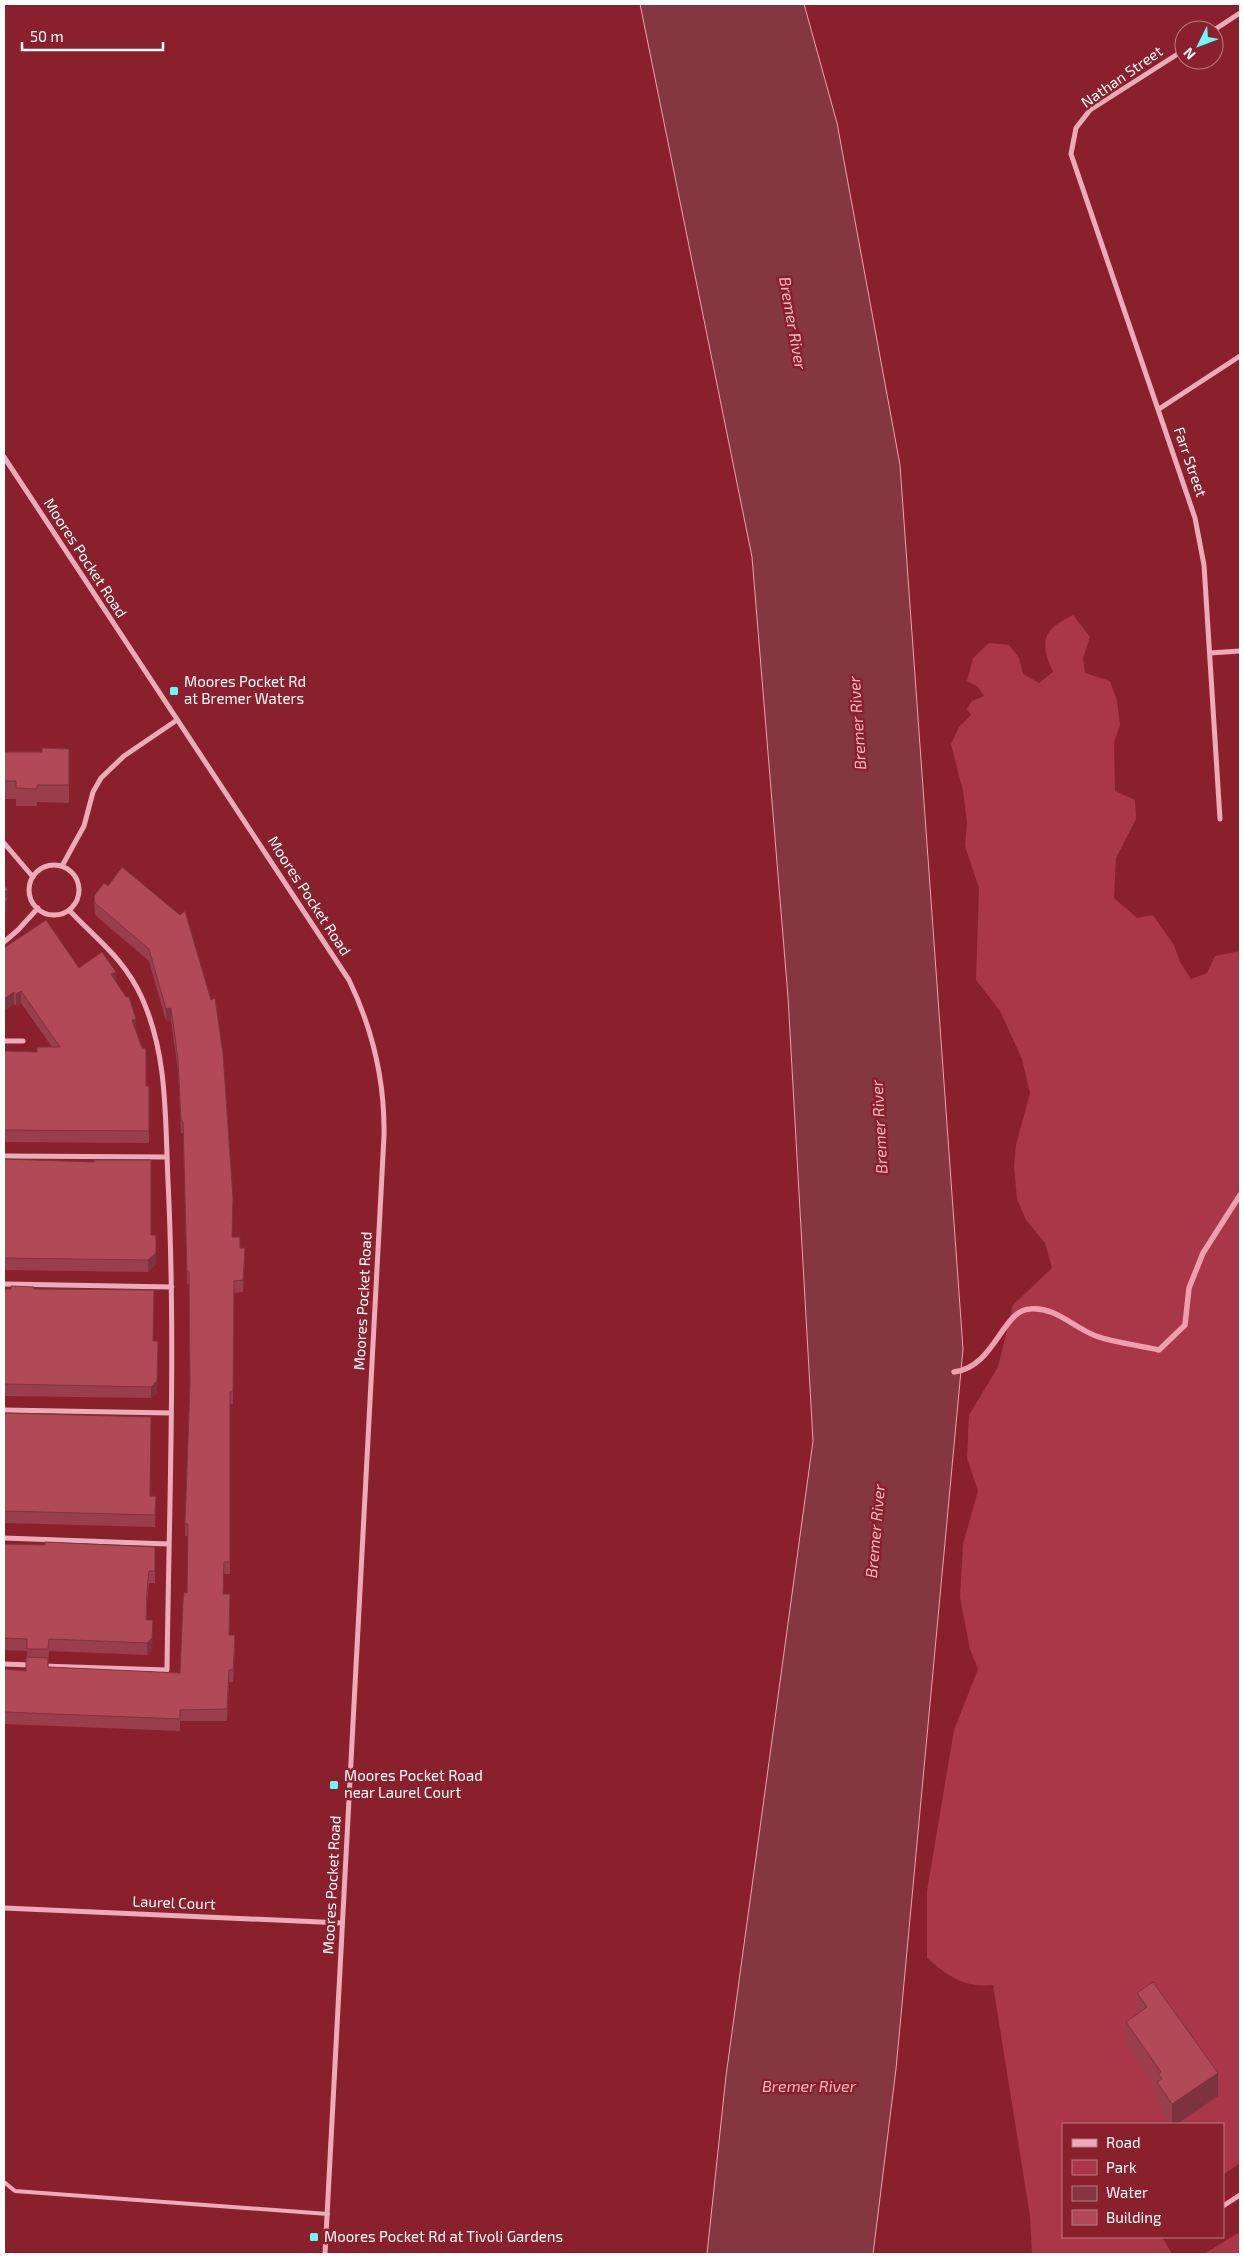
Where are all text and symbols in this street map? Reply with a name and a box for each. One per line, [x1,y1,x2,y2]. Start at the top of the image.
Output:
scale bar [22,20,164,52]
north arrow [1174,20,1224,70]
text: 50 m [30,27,64,45]
street label: Nathan Street [1077,41,1166,111]
text: N [1179,45,1199,63]
water label: Bremer River [776,275,811,372]
street label: Farr Street [1171,424,1211,499]
street label: Moores Pocket Road [41,494,131,621]
place label: Moores Pocket Rd at Bremer Waters [184,672,306,707]
water label: Bremer River [844,675,869,771]
marker: Moores Pocket Rd at Bremer Waters [168,685,180,697]
street label: Moores Pocket Road [265,832,355,959]
water label: Bremer River [867,1079,890,1175]
street label: Moores Pocket Road [349,1231,375,1371]
water label: Bremer River [861,1483,888,1579]
place label: Moores Pocket Road near Laurel Court [344,1766,483,1801]
marker: Moores Pocket Road near Laurel Court [328,1779,340,1791]
street label: Moores Pocket Road [318,1815,344,1955]
street label: Laurel Court [132,1892,216,1912]
water label: Bremer River [762,2076,857,2095]
legend [1062,2123,1224,2238]
text: Road [1106,2133,1141,2151]
text: Park [1106,2158,1137,2176]
text: Water [1106,2183,1148,2201]
text: Building [1106,2208,1162,2226]
place label: Moores Pocket Rd at Tivoli Gardens [324,2227,563,2245]
marker: Moores Pocket Rd at Tivoli Gardens [308,2231,320,2243]

